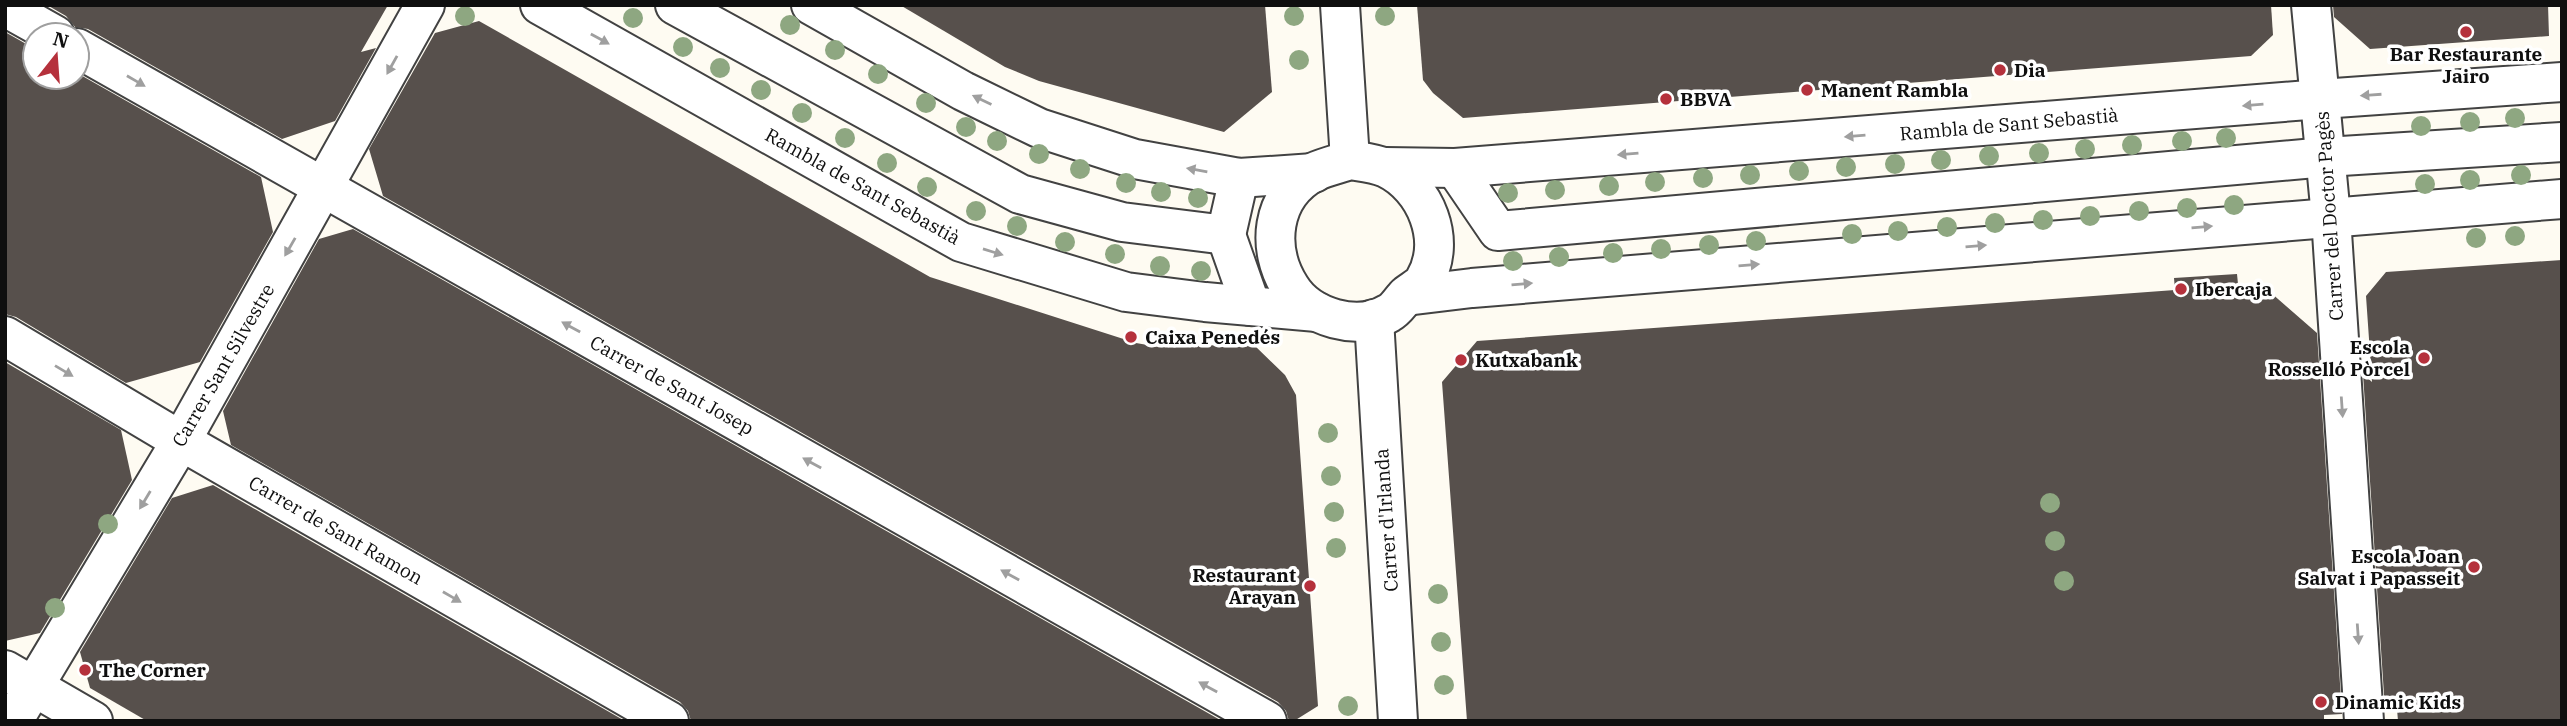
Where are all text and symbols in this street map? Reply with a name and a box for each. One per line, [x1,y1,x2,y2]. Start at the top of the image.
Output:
north arrow [21,21,91,91]
marker: Bar Restaurante Jairo [2458,24,2474,40]
text: N [50,26,72,53]
one-way arrow [590,33,610,45]
place label: Bar Restaurante Jairo [2390,42,2543,88]
one-way arrow [386,55,398,75]
place label: Dia [2014,58,2046,82]
marker: Dia [1992,62,2008,78]
one-way arrow [127,75,146,87]
place label: Manent Rambla [1821,78,1969,102]
marker: Manent Rambla [1799,82,1815,98]
place label: BBVA [1680,87,1732,111]
one-way arrow [2360,90,2382,101]
marker: BBVA [1658,91,1674,107]
one-way arrow [972,95,992,106]
one-way arrow [2241,100,2263,111]
street label: Rambla de Sant Sebastià [1899,102,2119,146]
street label: Carrer del Doctor Pagès [2310,110,2348,322]
street label: Rambla de Sant Sebastià [761,122,965,250]
one-way arrow [1844,131,1866,142]
one-way arrow [1617,149,1639,160]
one-way arrow [1186,165,1208,176]
one-way arrow [2192,221,2214,232]
one-way arrow [284,238,296,257]
one-way arrow [1965,240,1987,251]
one-way arrow [983,247,1004,257]
one-way arrow [1738,259,1760,270]
place label: Ibercaja [2195,277,2272,301]
one-way arrow [1511,278,1533,289]
street label: Carrer Sant Silvestre [166,279,280,451]
marker: Ibercaja [2173,281,2189,297]
one-way arrow [561,321,580,333]
place label: Caixa Penedés [1145,325,1280,349]
marker: Caixa Penedés [1123,329,1139,345]
street label: Carrer de Sant Josep [586,330,758,440]
place label: Escola Rosselló Pòrcel [2268,335,2410,381]
place label: Kutxabank [1475,348,1578,372]
marker: Escola Rosselló Pòrcel [2416,350,2432,366]
marker: Kutxabank [1453,352,1469,368]
one-way arrow [54,365,73,377]
one-way arrow [2337,396,2348,418]
street label: Carrer d'Irlanda [1369,448,1403,592]
one-way arrow [802,457,821,469]
street label: Carrer de Sant Ramon [245,470,427,590]
one-way arrow [139,490,152,509]
place label: Escola Joan Salvat i Papasseit [2298,544,2460,590]
marker: Escola Joan Salvat i Papasseit [2466,559,2482,575]
place label: Restaurant Arayan [1192,563,1296,609]
one-way arrow [1000,569,1019,581]
marker: Restaurant Arayan [1302,578,1318,594]
one-way arrow [443,591,462,603]
one-way arrow [2353,623,2364,645]
place label: The Corner [99,658,206,682]
marker: The Corner [77,662,93,678]
one-way arrow [1198,681,1217,693]
place label: Dinamic Kids [2335,690,2461,714]
marker: Dinamic Kids [2313,694,2329,710]

